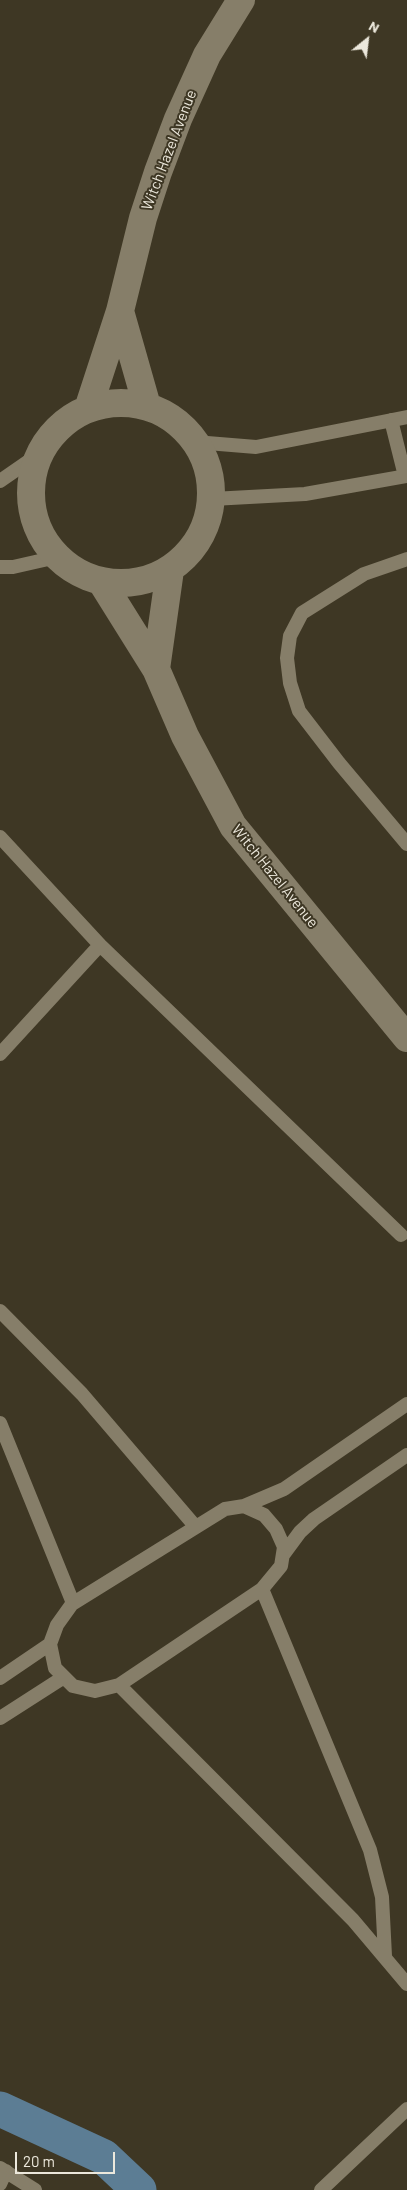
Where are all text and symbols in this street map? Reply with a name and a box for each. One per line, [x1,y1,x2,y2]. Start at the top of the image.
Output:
north arrow [342,15,392,65]
text: N [366,17,383,36]
street label: Witch Hazel Avenue [138,87,200,213]
street label: Witch Hazel Avenue [228,821,322,931]
scale bar [18,2142,118,2174]
text: 20 m [23,2152,55,2170]

